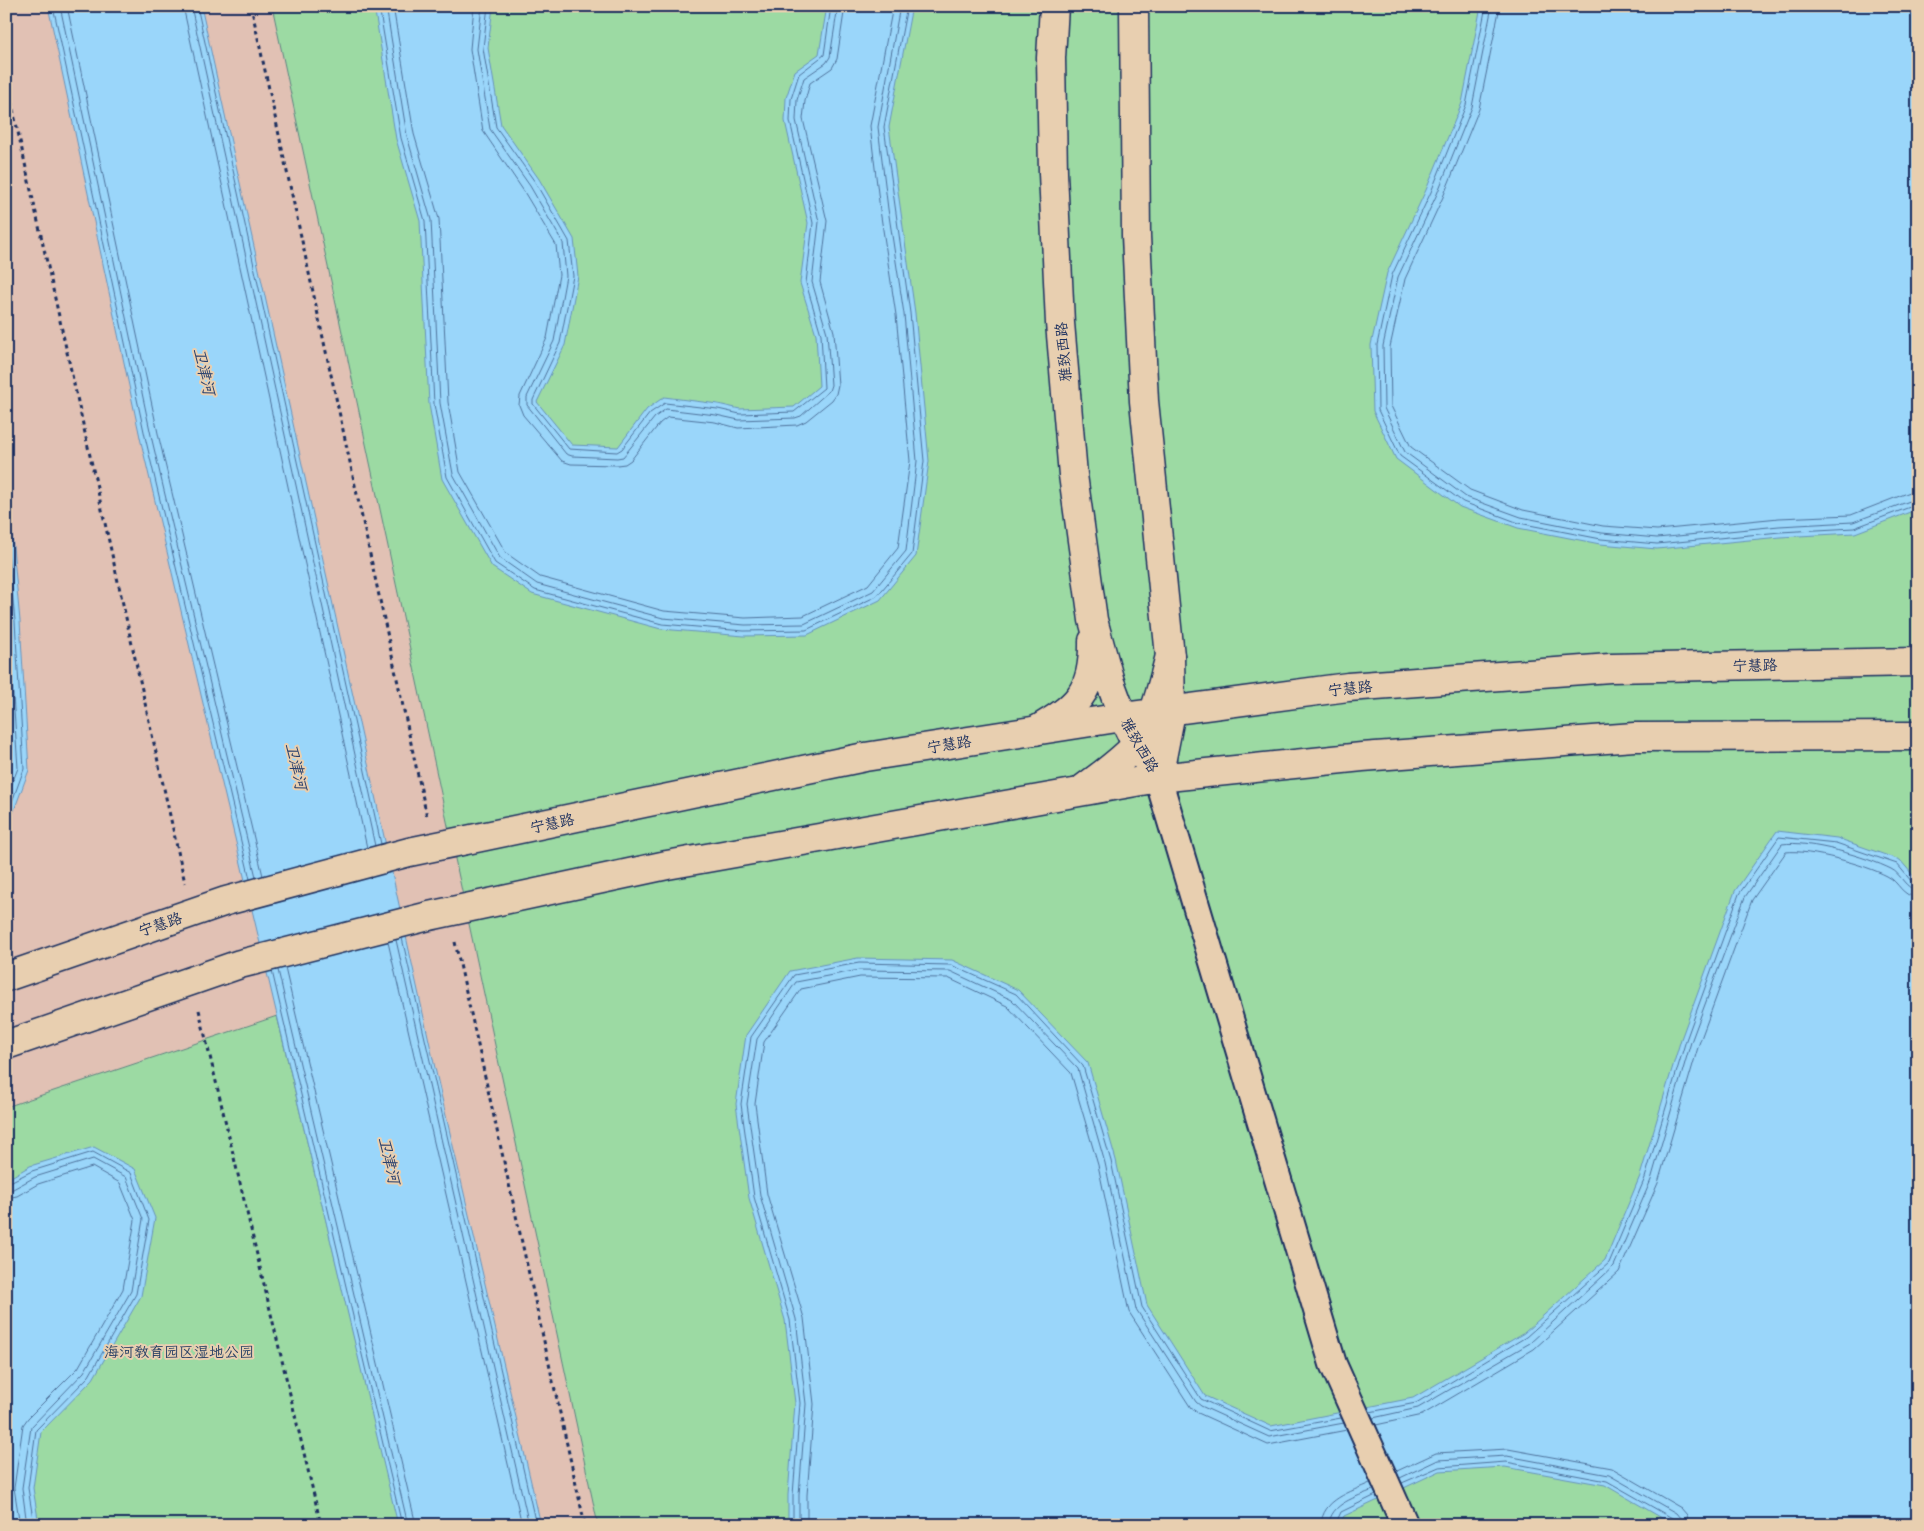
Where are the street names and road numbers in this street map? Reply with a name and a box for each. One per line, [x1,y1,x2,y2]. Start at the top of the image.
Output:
street label: 雅致西路 [1051,321,1075,383]
street label: 宁慧路 [1732,655,1778,675]
street label: 宁慧路 [1327,676,1373,700]
street label: 雅致西路 [1117,714,1163,776]
street label: 宁慧路 [925,731,973,757]
street label: 宁慧路 [528,809,576,837]
street label: 宁慧路 [136,908,184,940]

